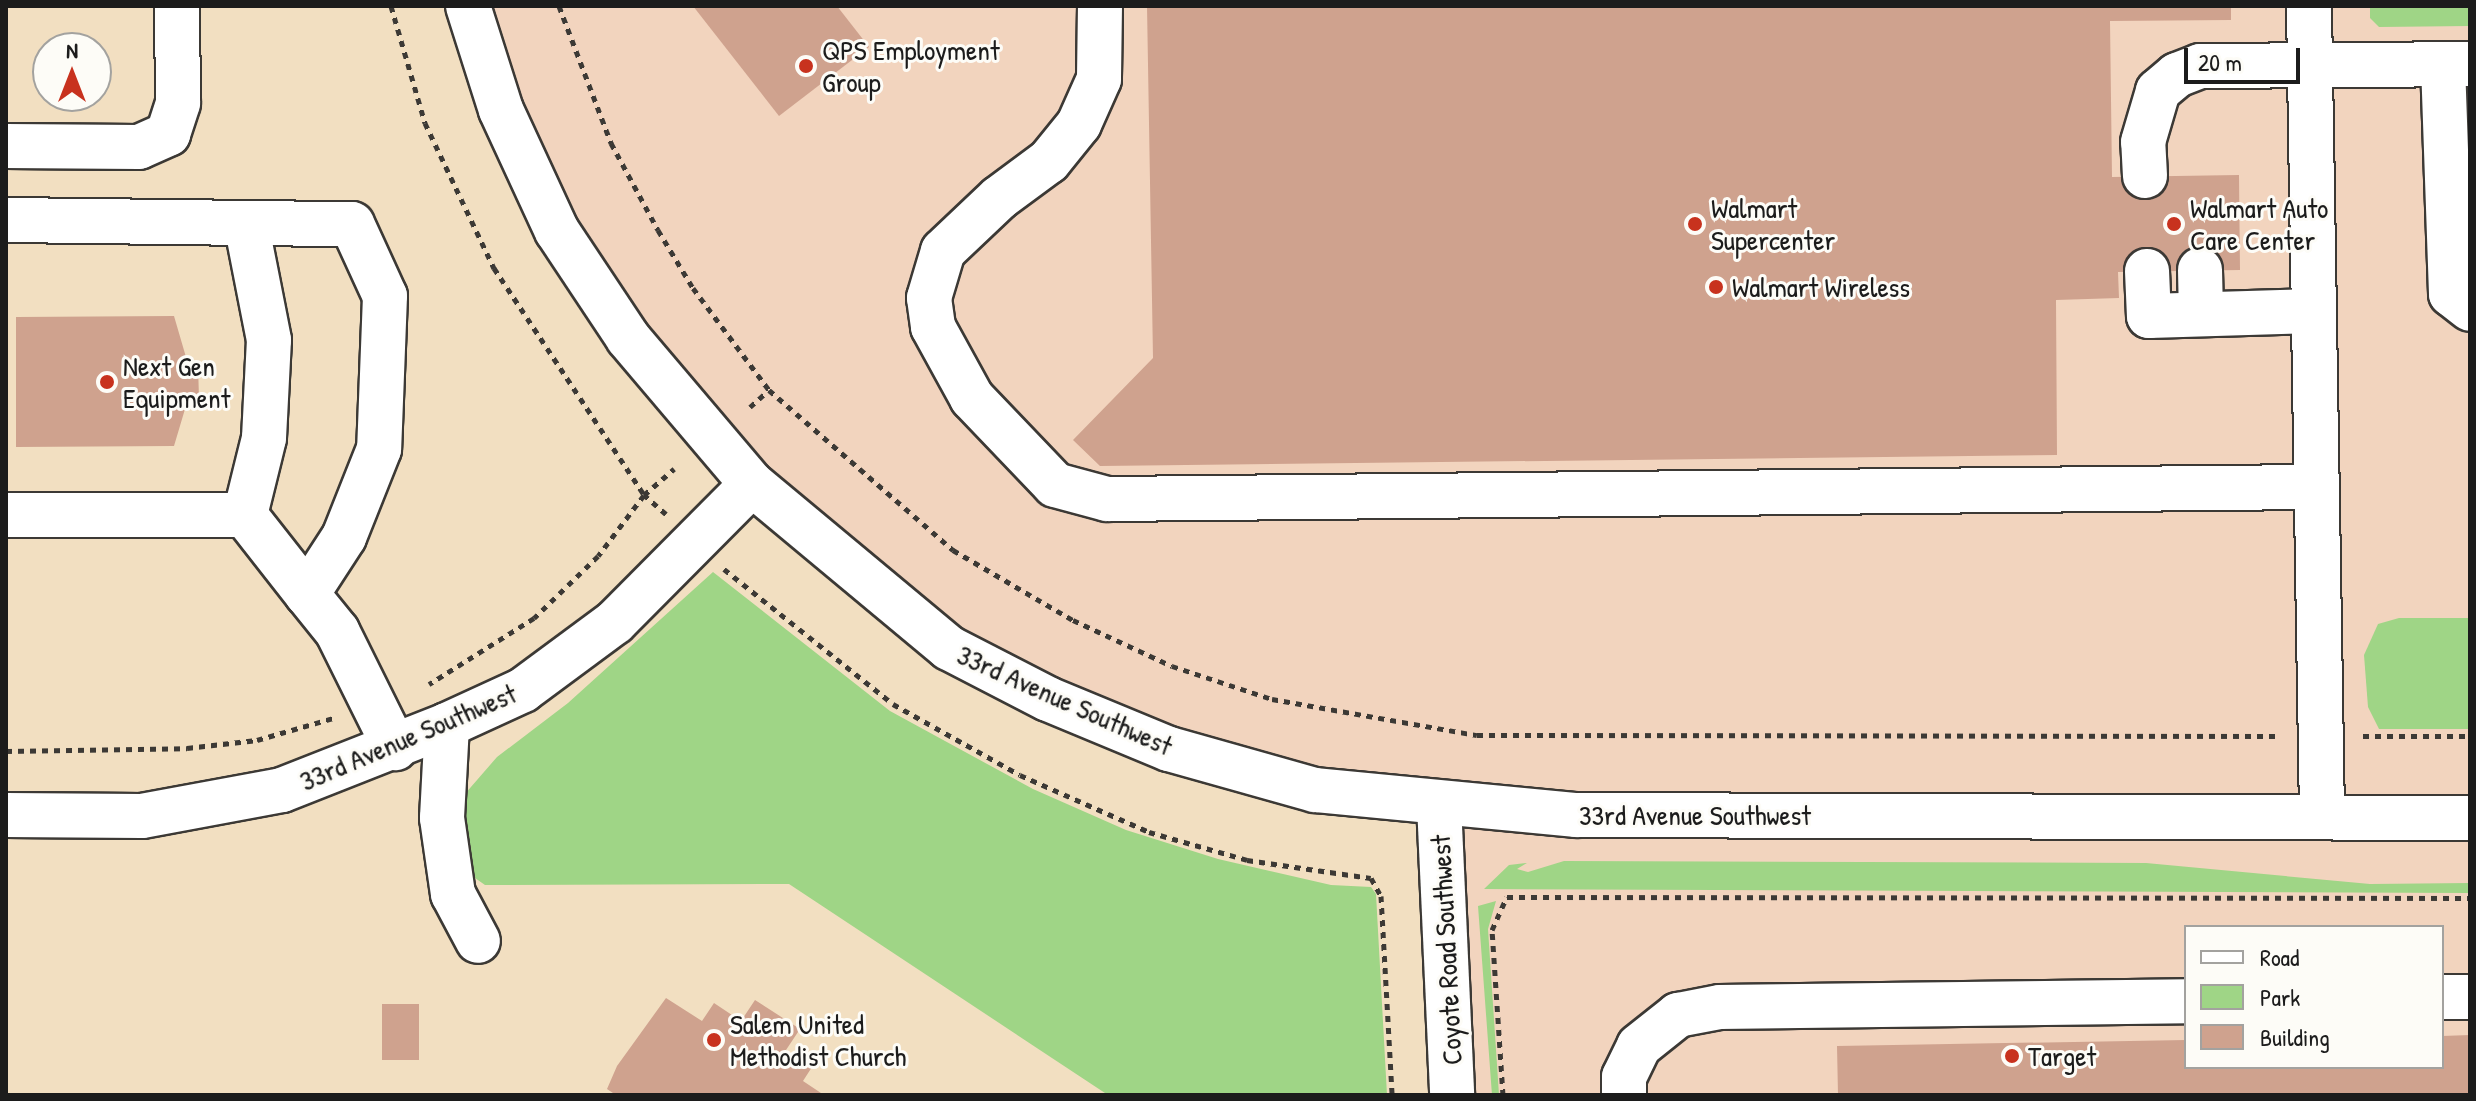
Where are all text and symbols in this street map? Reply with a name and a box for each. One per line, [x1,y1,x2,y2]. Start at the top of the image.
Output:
north arrow [32,32,112,112]
scale bar [2188,32,2304,82]
place label: QPS Employment Group [822,33,1000,99]
text: N [66,35,78,65]
text: 20 m [2198,46,2242,78]
marker: QPS Employment Group [797,57,815,75]
place label: Walmart Supercenter [1711,191,1835,257]
place label: Walmart Auto Care Center [2190,191,2328,257]
marker: Walmart Supercenter [1686,215,1704,233]
marker: Walmart Auto Care Center [2165,215,2183,233]
place label: Walmart Wireless [1732,270,1910,304]
marker: Walmart Wireless [1707,278,1725,296]
place label: Next Gen Equipment [123,349,230,415]
marker: Next Gen Equipment [98,373,116,391]
street label: 33rd Avenue Southwest [952,637,1178,763]
street label: 33rd Avenue Southwest [295,676,521,798]
street label: 33rd Avenue Southwest [1579,798,1811,832]
street label: Coyote Road Southwest [1423,834,1469,1066]
legend [2184,925,2444,1069]
text: Road [2260,941,2299,973]
text: Park [2260,981,2300,1013]
place label: Salem United Methodist Church [730,1007,906,1073]
text: Building [2260,1021,2330,1053]
marker: Salem United Methodist Church [705,1031,723,1049]
place label: Target [2028,1039,2096,1073]
marker: Target [2003,1047,2021,1065]

